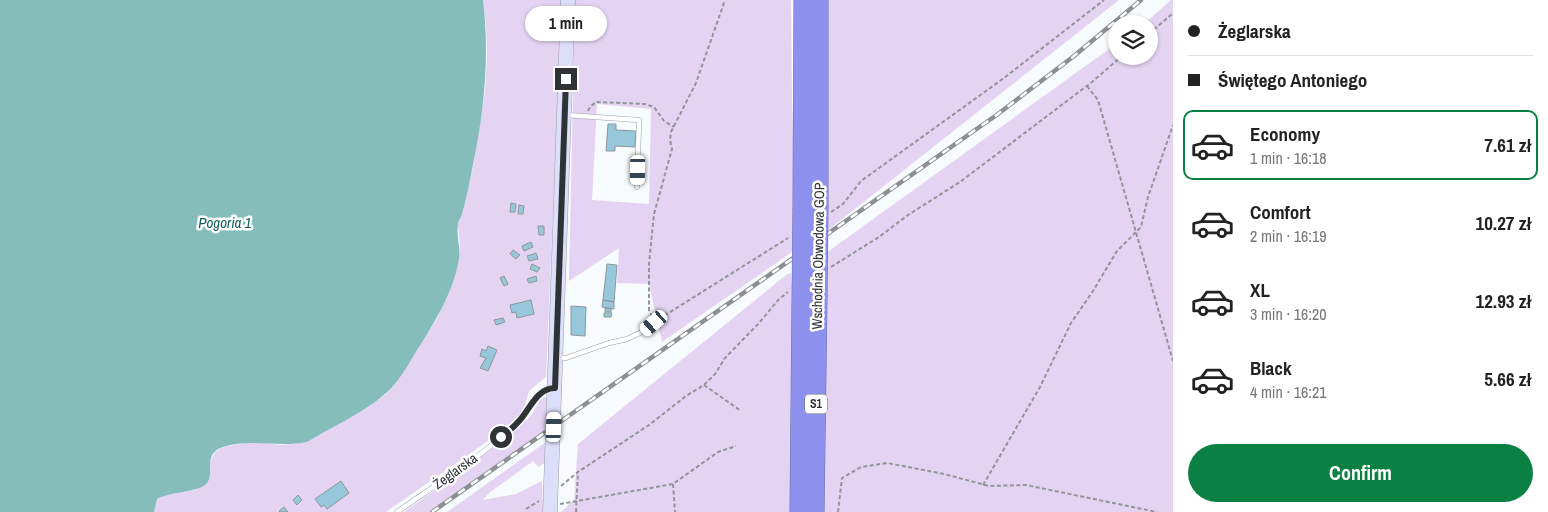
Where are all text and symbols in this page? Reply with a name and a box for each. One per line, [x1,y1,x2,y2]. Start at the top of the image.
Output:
callout: 1 min [525,7,607,42]
text: 1 min [549,12,583,34]
map controls [1108,15,1158,65]
button: layers [1108,15,1158,65]
text: Żeglarska [1218,18,1291,44]
text: Świętego Antoniego [1218,67,1367,93]
route end [555,68,577,90]
text: Economy [1250,121,1320,147]
icon: car [1190,123,1235,168]
text: 7.61 zł [1484,132,1531,158]
text: 1 min · 16:18 [1250,147,1327,169]
car [630,155,645,185]
street label: Wschodnia Obwodowa GOP [808,182,828,330]
text: Comfort [1250,199,1311,225]
icon: car [1190,201,1235,246]
text: 10.27 zł [1476,210,1531,236]
water label: Pogoria 1 [198,212,252,233]
text: 2 min · 16:19 [1250,225,1327,247]
text: XL [1250,277,1270,303]
icon: car [1190,279,1235,324]
text: 12.93 zł [1476,288,1531,314]
text: 3 min · 16:20 [1250,303,1327,325]
car [637,307,670,339]
text: Black [1250,355,1292,381]
icon: car [1190,357,1235,402]
text: 5.66 zł [1484,366,1531,392]
text: 4 min · 16:21 [1250,381,1327,403]
road number: S1 [805,394,827,414]
car [545,412,562,442]
route start [490,426,512,448]
button: Confirm [1188,444,1533,502]
street label: Żeglarska [429,449,481,493]

